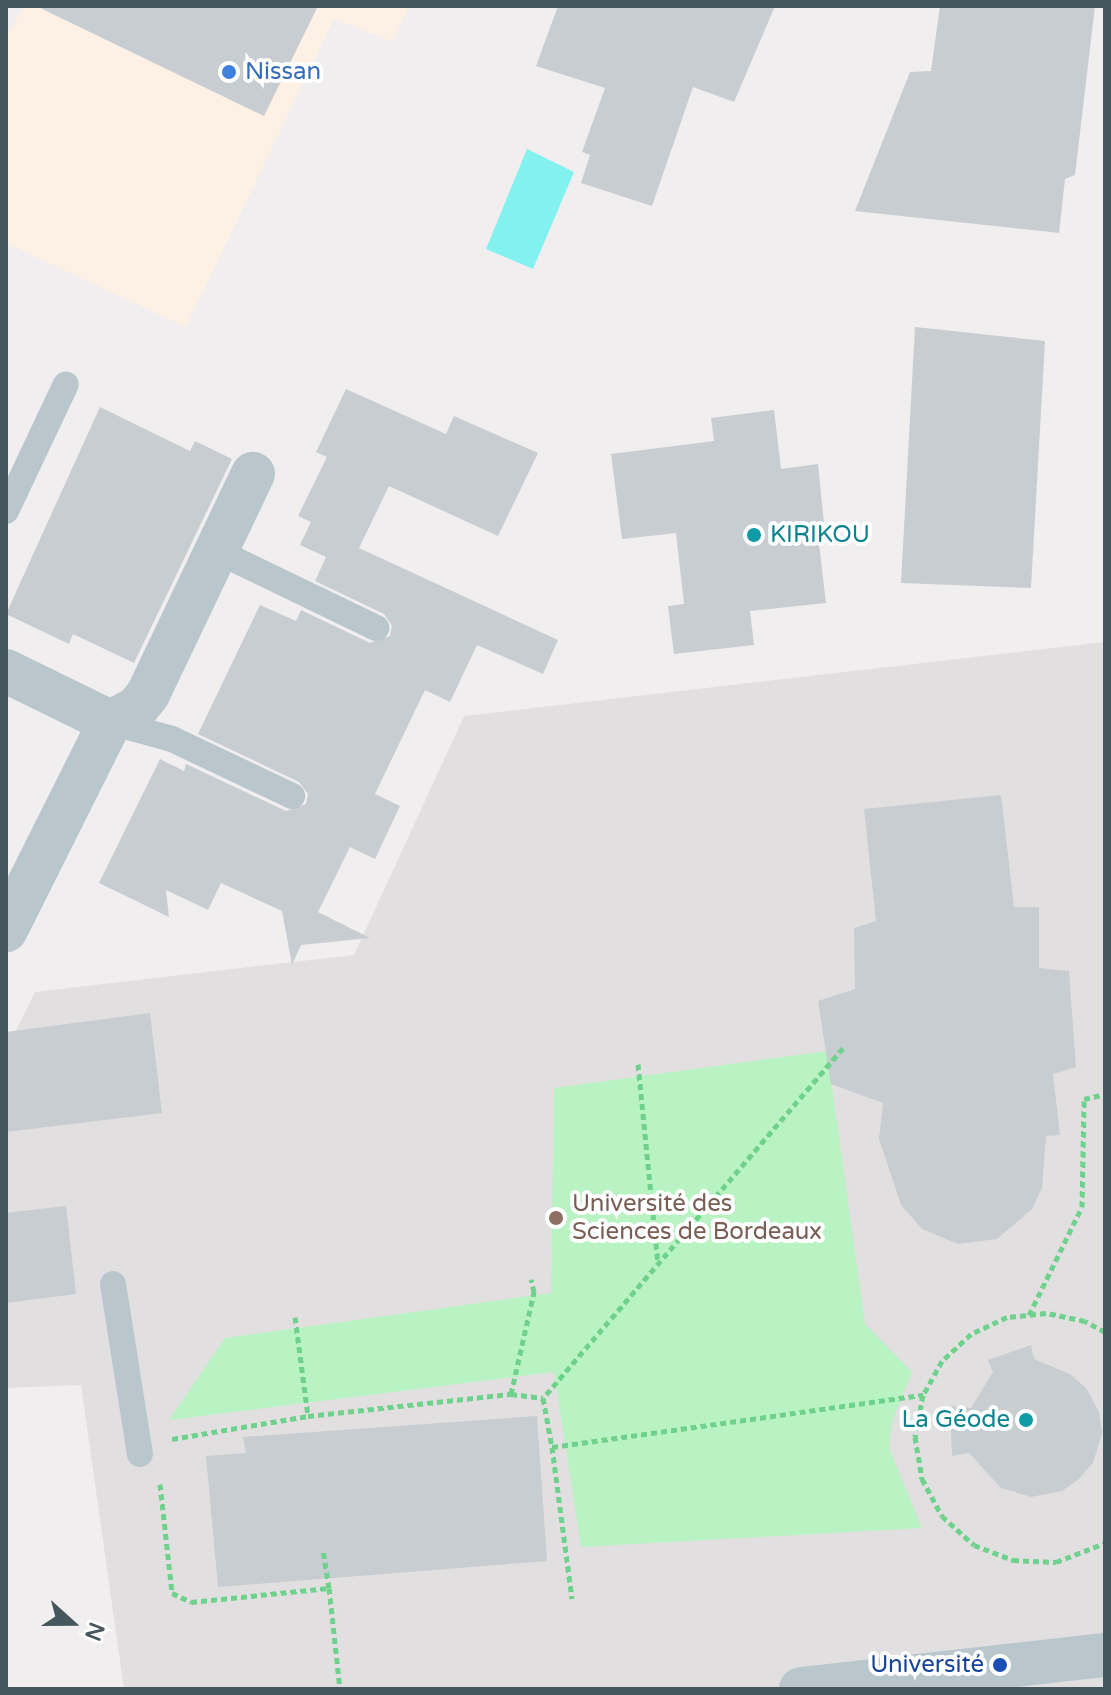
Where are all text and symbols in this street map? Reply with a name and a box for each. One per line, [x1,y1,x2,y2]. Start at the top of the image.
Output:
place label: Nissan [245,58,321,86]
marker: Nissan [220,63,238,81]
place label: KIRIKOU [770,521,870,549]
marker: KIRIKOU [745,526,763,544]
place label: Université des Sciences de Bordeaux [572,1190,822,1246]
marker: Université des Sciences de Bordeaux [547,1209,565,1227]
place label: La Géode [901,1406,1010,1434]
marker: La Géode [1017,1411,1035,1429]
north arrow [32,1583,112,1663]
text: N [79,1619,110,1645]
place label: Université [870,1651,984,1679]
marker: Université [991,1656,1009,1674]

